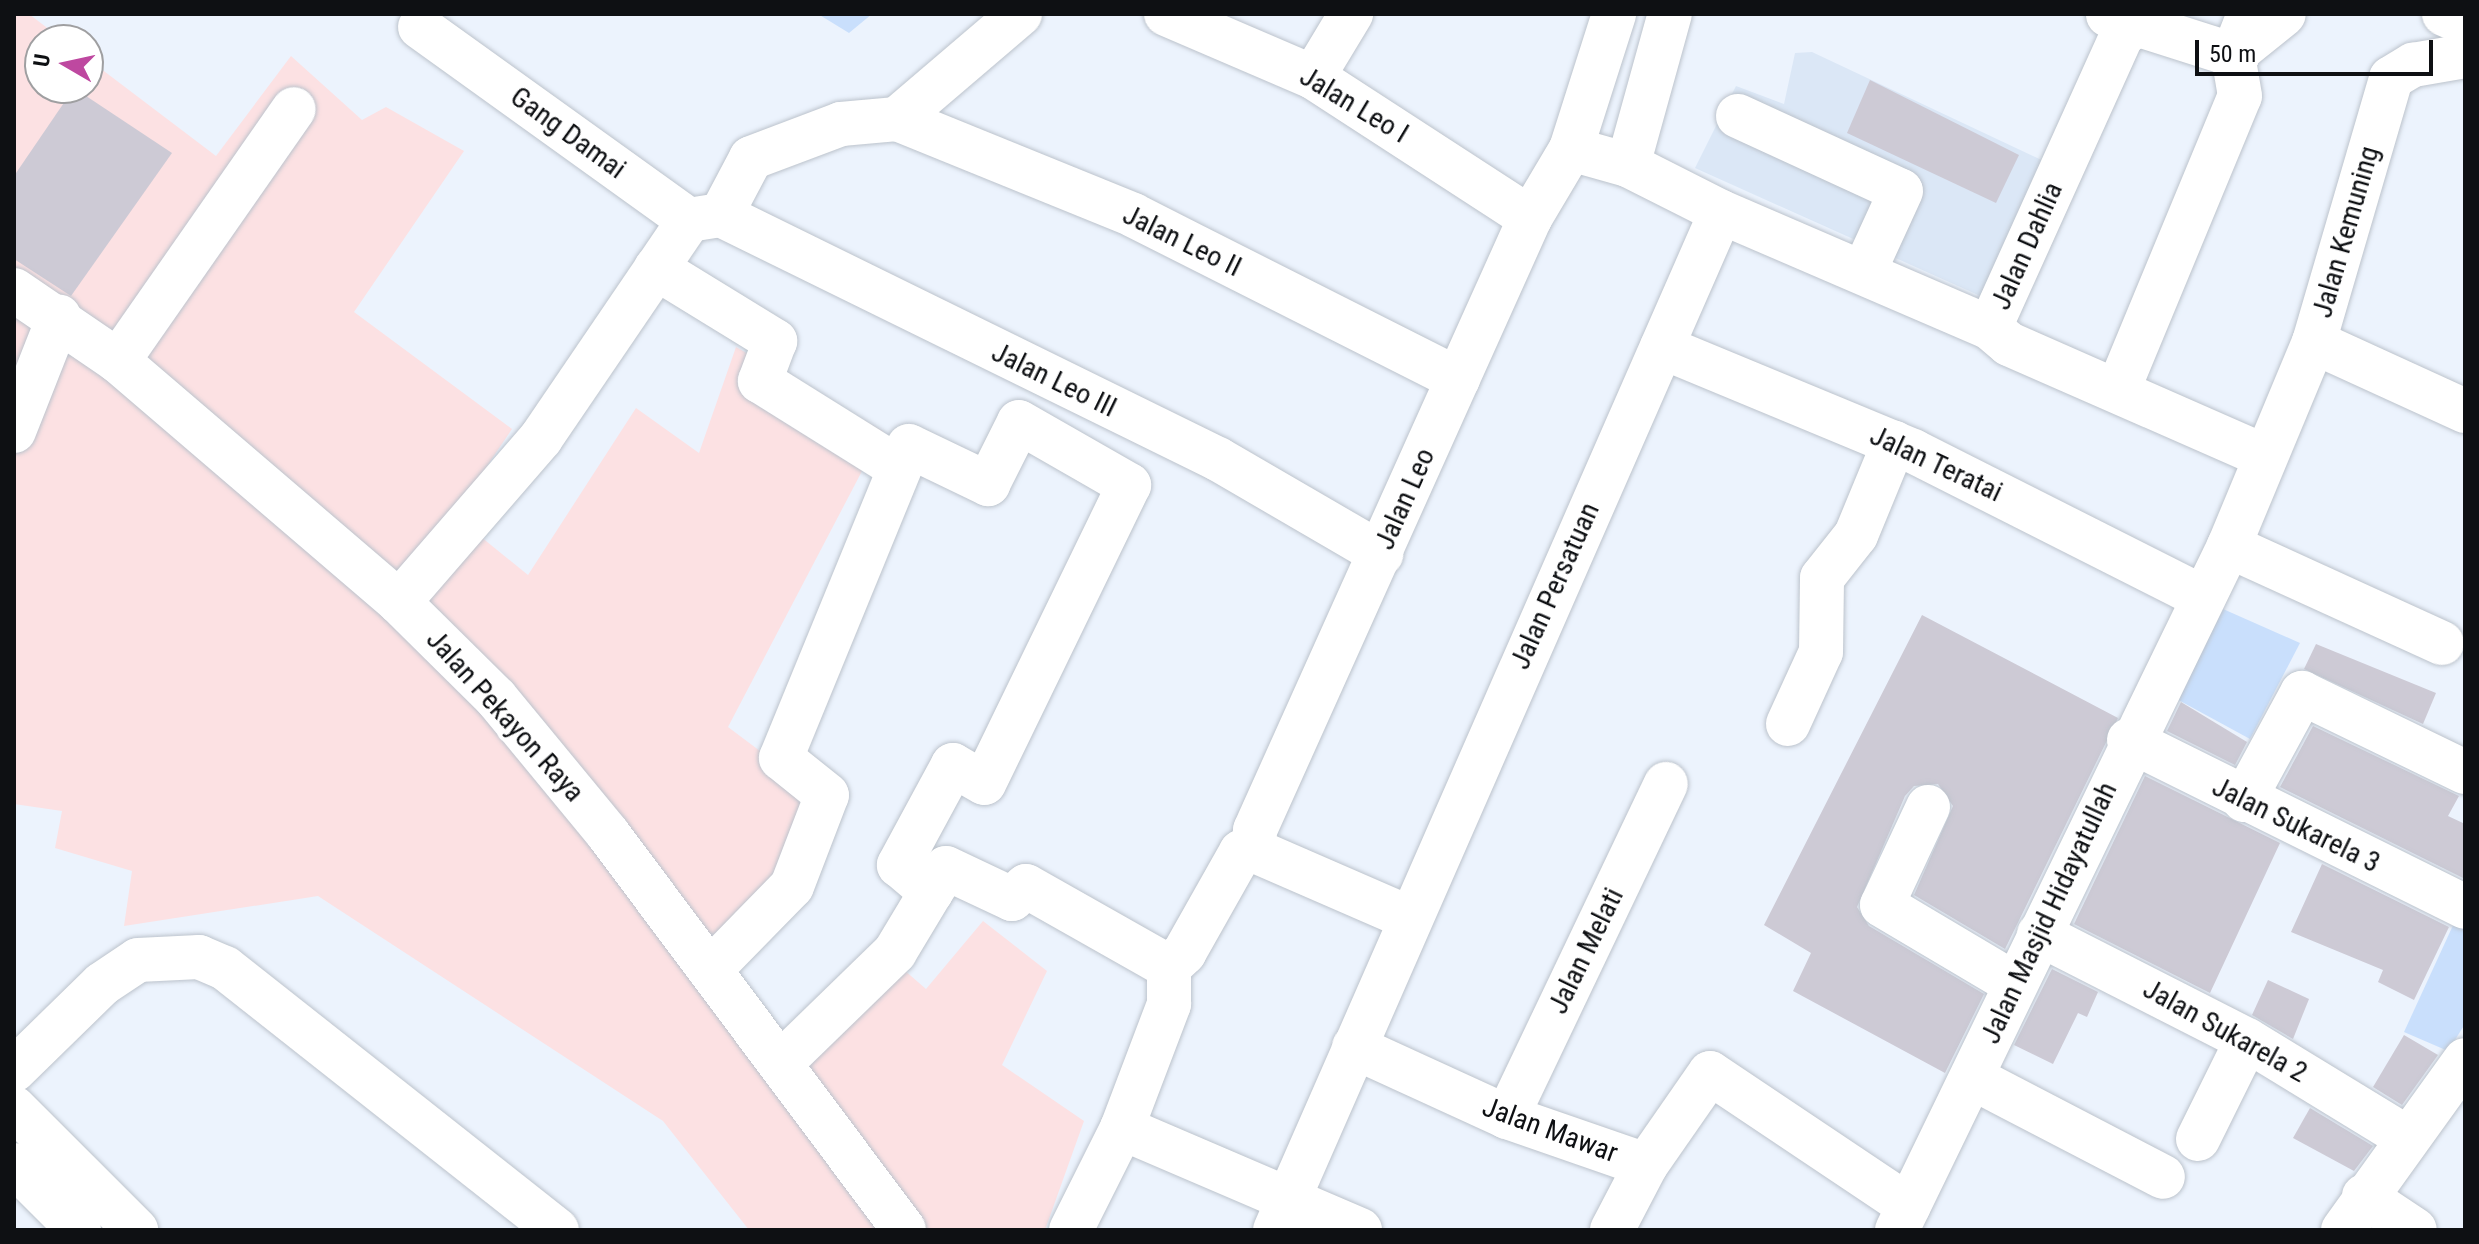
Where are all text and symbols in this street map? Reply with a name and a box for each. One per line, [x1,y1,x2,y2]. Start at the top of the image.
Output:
north arrow [24,24,104,104]
scale bar [2199,24,2437,74]
text: 50 m [2209,40,2256,68]
text: U [28,52,55,69]
street label: Jalan Leo I [1294,60,1414,150]
street label: Gang Damai [504,80,632,186]
street label: Jalan Kemuning [2305,142,2387,322]
street label: Jalan Dahlia [1984,177,2070,315]
street label: Jalan Leo II [1117,198,1247,284]
street label: Jalan Leo III [986,335,1122,425]
street label: Jalan Teratai [1864,419,2008,509]
street label: Jalan Leo [1368,443,1442,555]
street label: Jalan Persatuan [1503,498,1607,674]
street label: Jalan Pekayon Raya [419,623,591,809]
street label: Jalan Sukarela 3 [2207,770,2385,880]
street label: Jalan Masjid Hidayatullah [1974,777,2124,1049]
street label: Jalan Melati [1541,883,1631,1019]
street label: Jalan Sukarela 2 [2137,972,2313,1090]
street label: Jalan Mawar [1478,1090,1622,1170]

